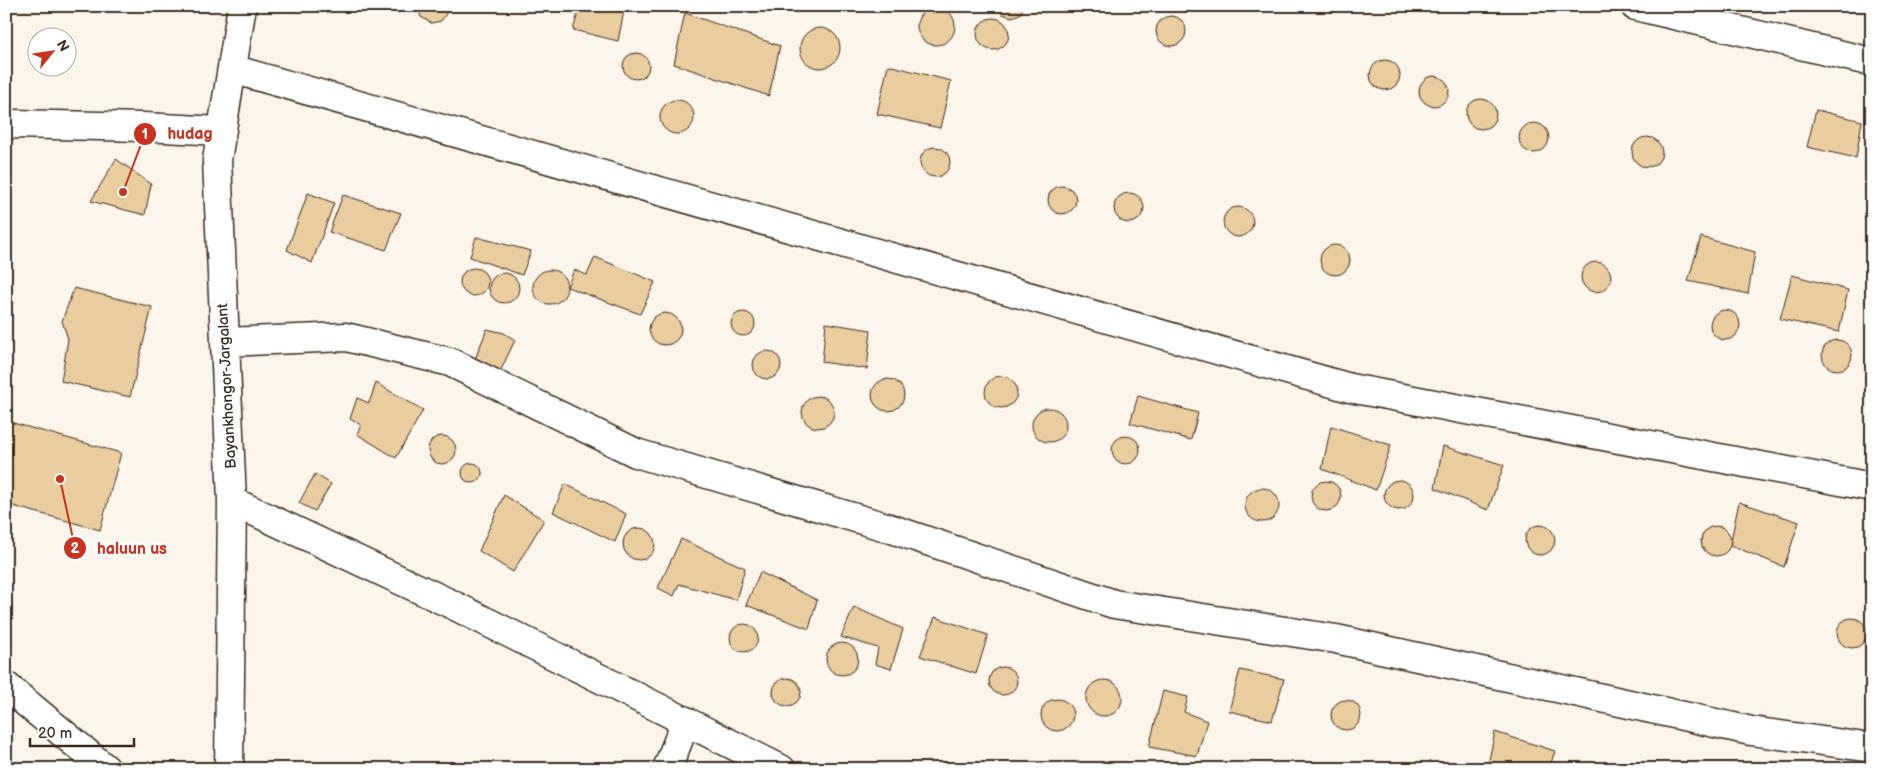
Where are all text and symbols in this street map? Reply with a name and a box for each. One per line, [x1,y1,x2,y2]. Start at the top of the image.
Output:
north arrow [28,28,78,78]
text: N [53,37,73,55]
callout: hudag [133,118,223,149]
text: 1 [142,125,148,144]
text: hudag [167,125,213,144]
street label: Bayankhongor-Jargalant [213,302,241,469]
callout: haluun us [62,533,177,564]
text: 2 [71,539,80,558]
text: haluun us [97,540,167,559]
scale bar [30,715,134,747]
text: 20 m [38,724,72,743]

